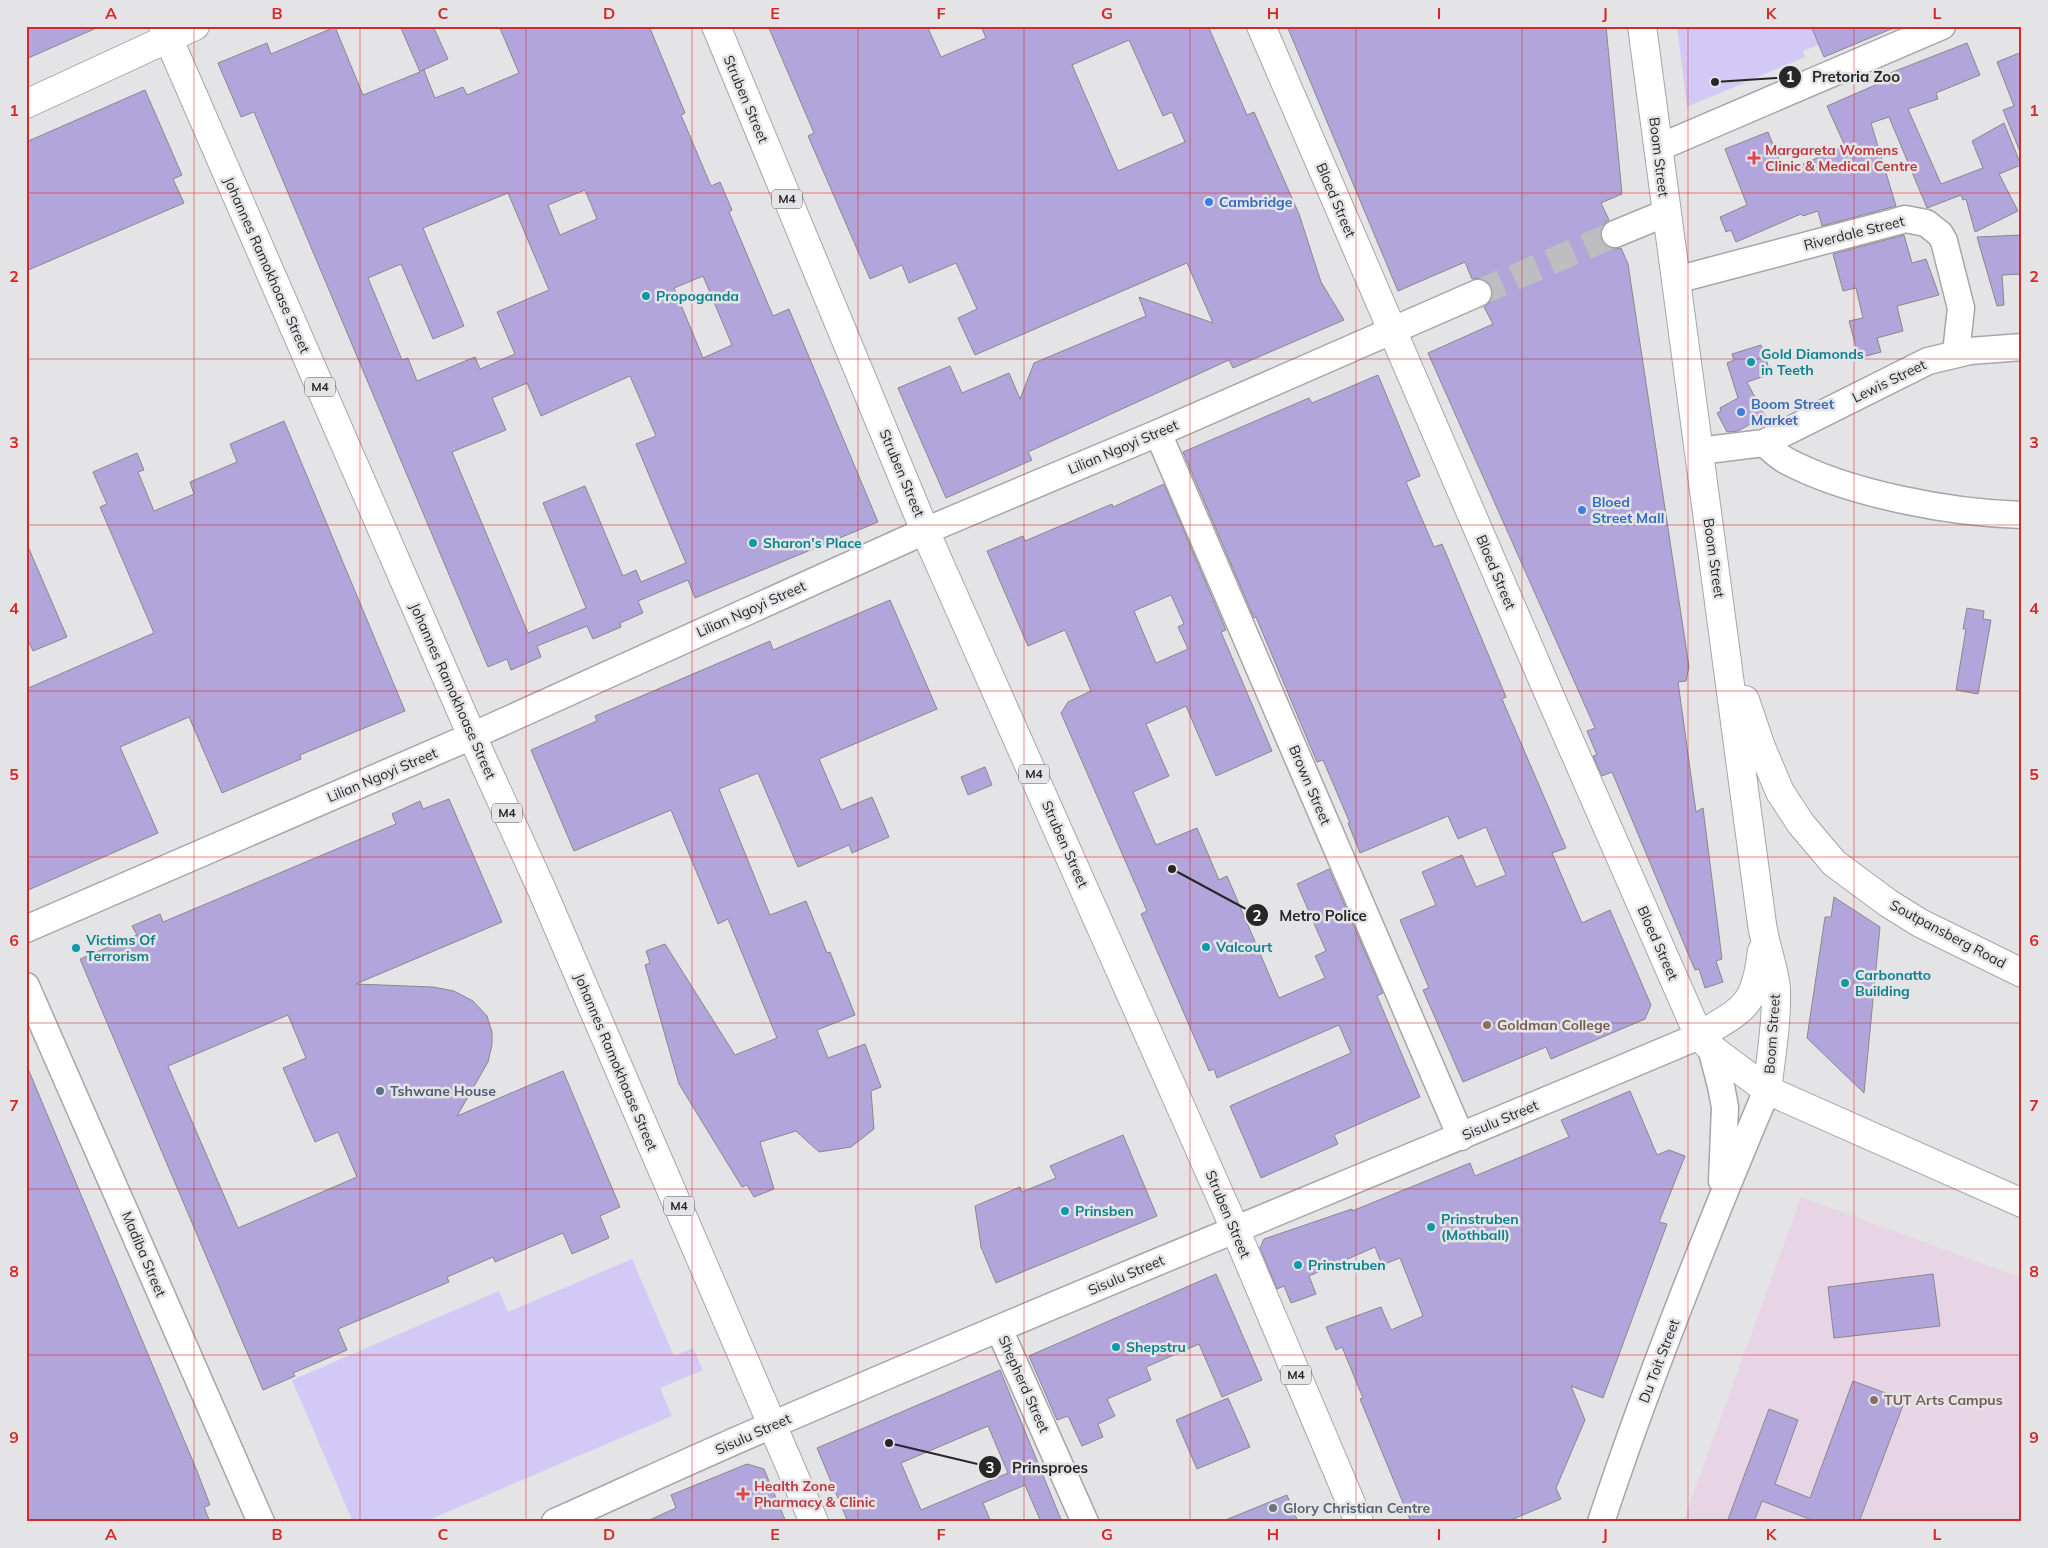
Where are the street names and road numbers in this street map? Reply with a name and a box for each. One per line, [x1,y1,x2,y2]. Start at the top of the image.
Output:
street label: Struben Street [719,53,773,146]
street label: Boom Street [1645,116,1673,198]
street label: Bloed Street [1312,160,1360,240]
street label: Johannes Ramokhoase Street [220,174,314,356]
road number: M4 [772,190,802,208]
street label: Riverdale Street [1802,212,1906,254]
street label: Lewis Street [1849,355,1929,407]
road number: M4 [305,378,335,397]
street label: Lilian Ngoyi Street [1065,416,1181,478]
street label: Struben Street [875,427,929,520]
street label: Boom Street [1700,517,1729,599]
street label: Bloed Street [1472,532,1520,612]
street label: Lilian Ngoyi Street [694,577,809,641]
street label: Johannes Ramokhoase Street [406,600,500,782]
street label: Brown Street [1285,742,1335,828]
street label: Lilian Ngoyi Street [324,744,440,806]
road number: M4 [1019,764,1049,784]
street label: Struben Street [1038,798,1092,890]
road number: M4 [492,804,522,822]
street label: Soutpansberg Road [1887,896,2009,972]
street label: Bloed Street [1634,903,1682,983]
street label: Johannes Ramokhoase Street [570,971,662,1153]
street label: Boom Street [1760,993,1784,1075]
street label: Sisulu Street [1459,1096,1541,1144]
street label: Struben Street [1201,1168,1255,1261]
road number: M4 [664,1196,694,1216]
street label: Madiba Street [118,1208,170,1300]
street label: Sisulu Street [1085,1251,1167,1299]
street label: Du Toit Street [1635,1317,1683,1405]
street label: Shepherd Street [995,1333,1054,1435]
road number: M4 [1281,1366,1311,1384]
street label: Sisulu Street [712,1409,794,1459]

